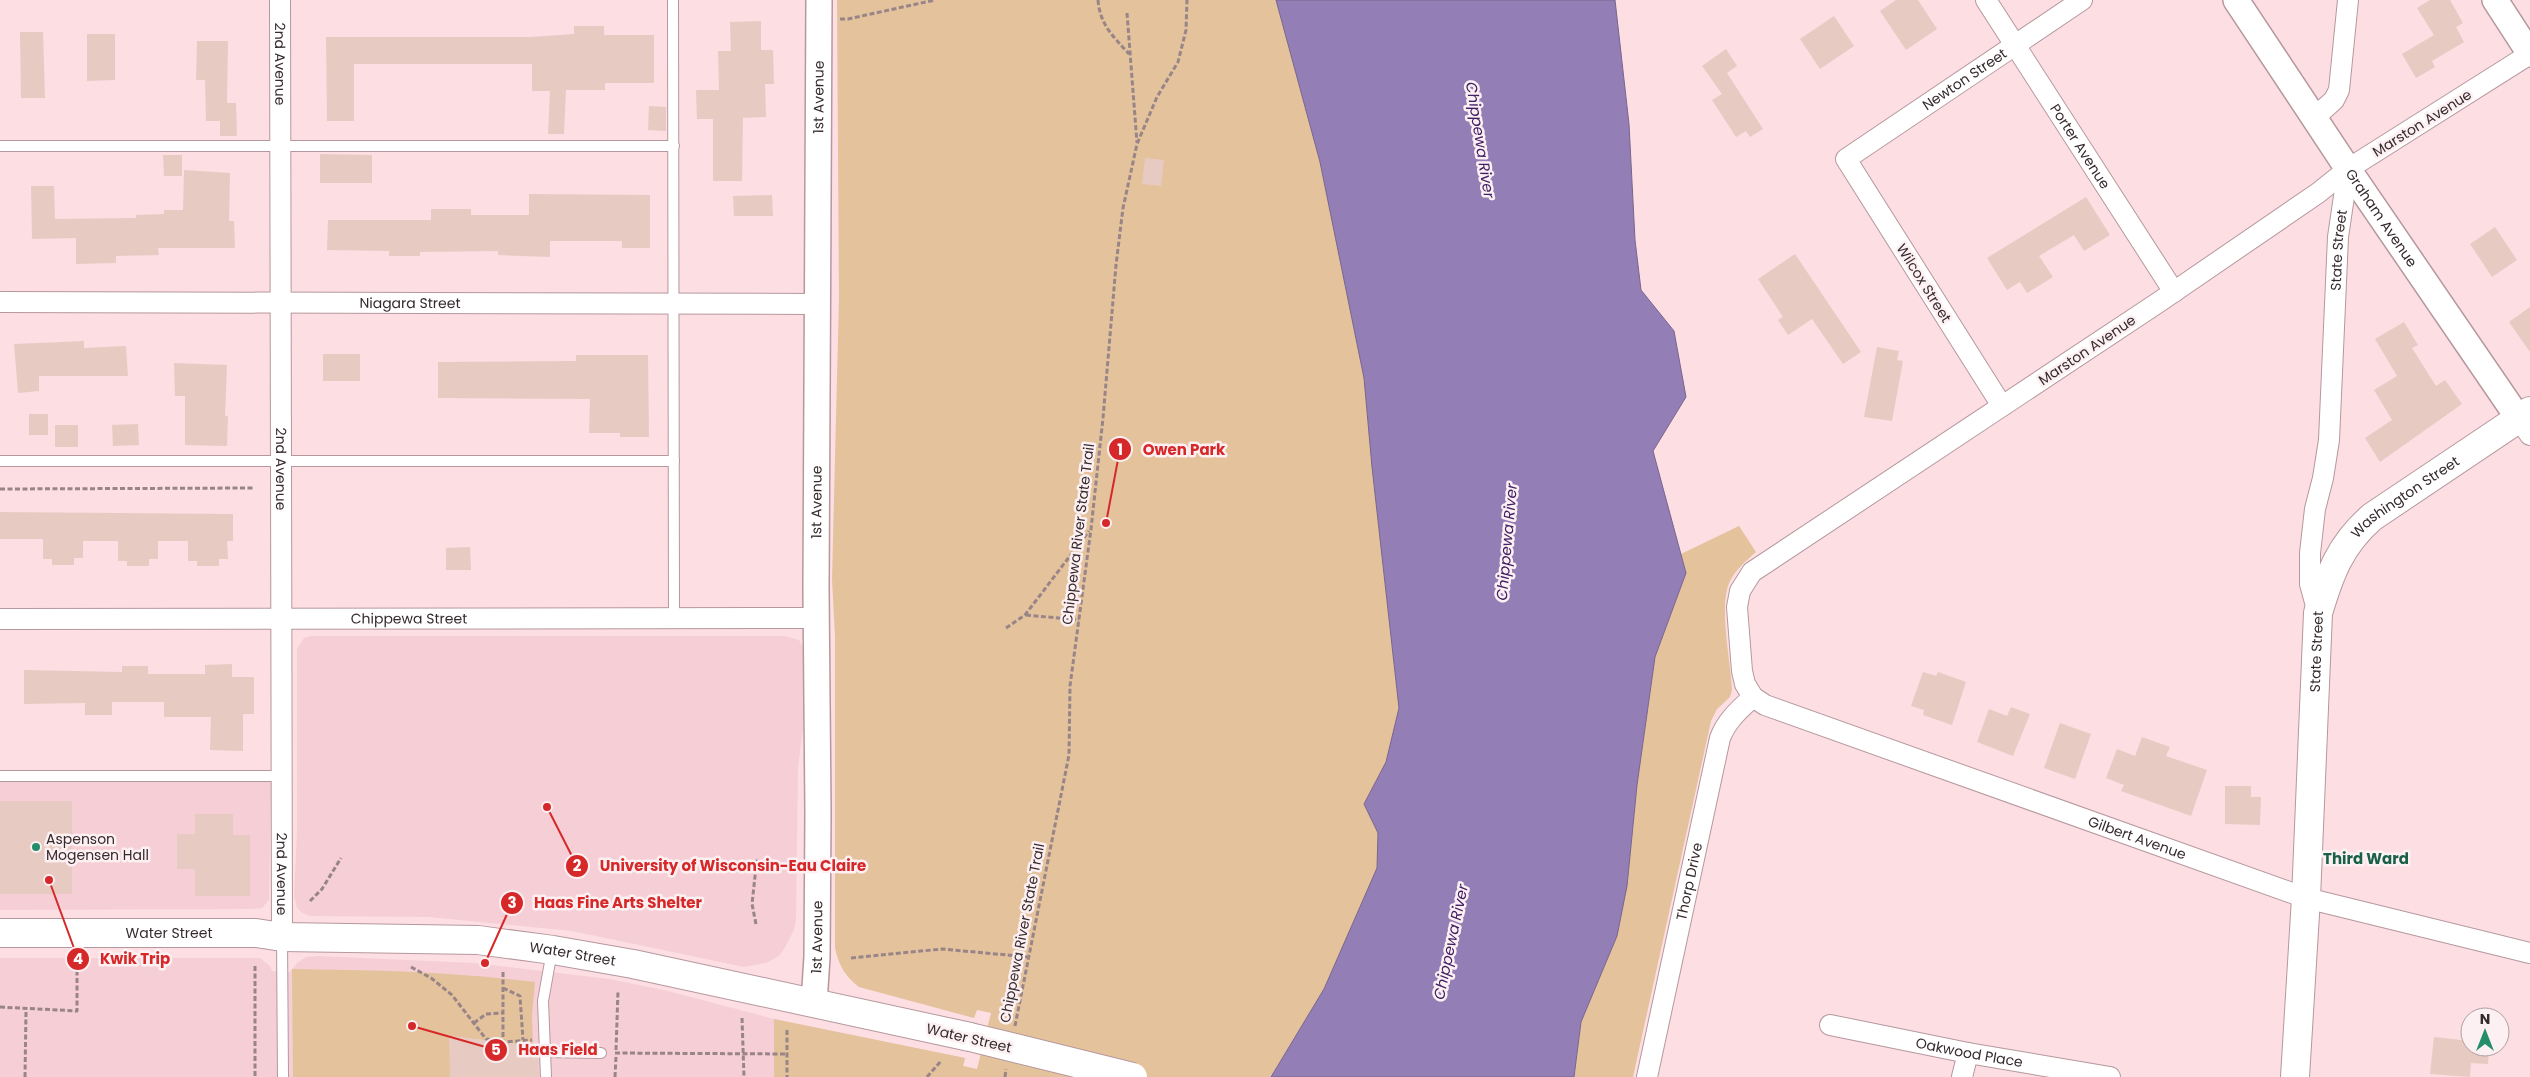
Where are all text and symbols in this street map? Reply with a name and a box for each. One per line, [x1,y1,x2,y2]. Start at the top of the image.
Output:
street label: 2nd Avenue [270,23,290,106]
street label: Newton Street [1918,44,2011,115]
street label: 1st Avenue [808,60,829,134]
water label: Chippewa River [1461,80,1500,200]
street label: Marston Avenue [2369,84,2476,162]
street label: Porter Avenue [2045,100,2115,193]
street label: Graham Avenue [2341,165,2422,271]
street label: State Street [2326,208,2352,291]
street label: Wilcox Street [1892,240,1956,326]
street label: Niagara Street [359,293,461,313]
street label: Marston Avenue [2034,310,2140,390]
street label: 2nd Avenue [271,428,291,511]
callout: Owen Park [1108,434,1235,464]
text: 1 [1117,439,1123,460]
text: Owen Park [1143,439,1226,460]
street label: Chippewa River State Trail [1057,442,1099,626]
street label: Washington Street [2346,451,2463,542]
street label: 1st Avenue [806,465,827,539]
water label: Chippewa River [1491,482,1522,601]
street label: Chippewa Street [351,608,467,629]
street label: State Street [2305,610,2328,693]
street label: Gilbert Avenue [2085,811,2189,865]
place label: Aspenson Mogensen Hall [46,829,149,865]
street label: 2nd Avenue [272,833,292,916]
street label: Thorp Drive [1671,840,1707,922]
marker: Aspenson Mogensen Hall [30,841,42,853]
street label: Chippewa River State Trail [995,842,1049,1024]
district label: Third Ward [2323,848,2409,869]
callout: University of Wisconsin-Eau Claire [564,851,876,881]
text: 2 [573,855,582,876]
text: University of Wisconsin-Eau Claire [600,855,866,876]
water label: Chippewa River [1428,882,1473,1002]
callout: Haas Fine Arts Shelter [499,888,712,918]
text: 3 [507,892,517,913]
text: Haas Fine Arts Shelter [534,892,703,913]
street label: 1st Avenue [806,900,827,974]
street label: Water Street [126,923,212,943]
street label: Water Street [528,937,617,971]
callout: Kwik Trip [65,944,180,974]
text: 4 [73,948,83,969]
text: Kwik Trip [100,948,170,969]
north arrow [2460,1007,2510,1057]
text: N [2480,1009,2490,1029]
street label: Water Street [924,1018,1014,1058]
street label: Oakwood Place [1914,1033,2025,1072]
callout: Haas Field [484,1035,608,1065]
text: 5 [491,1039,501,1060]
text: Haas Field [518,1039,598,1060]

